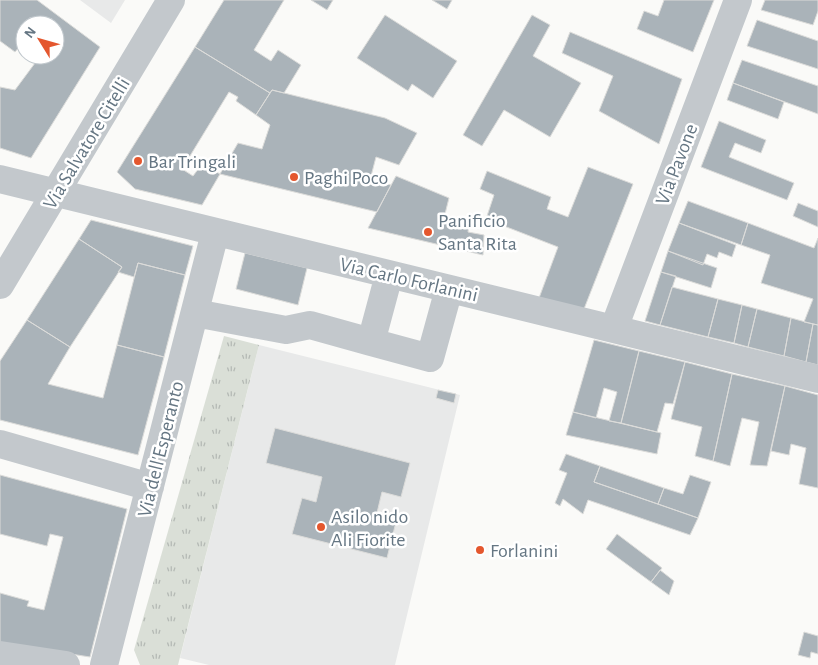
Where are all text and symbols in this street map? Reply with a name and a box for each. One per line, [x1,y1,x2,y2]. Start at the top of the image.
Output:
north arrow [15,15,65,65]
text: N [22,25,39,41]
street label: Via Salvatore Citelli [40,74,134,213]
street label: Via Pavone [652,121,701,208]
place label: Bar Tringali [148,152,236,172]
marker: Bar Tringali [132,155,144,167]
place label: Paghi Poco [304,168,388,188]
marker: Paghi Poco [288,171,300,183]
place label: Panificio Santa Rita [438,211,517,254]
marker: Panificio Santa Rita [422,226,434,238]
street label: Via Carlo Forlanini [338,254,480,306]
street label: Via dell'Esperanto [134,379,188,519]
place label: Asilo nido Ali Fiorite [331,507,408,550]
marker: Asilo nido Ali Fiorite [315,521,327,533]
place label: Forlanini [490,541,558,561]
marker: Forlanini [474,544,486,556]

